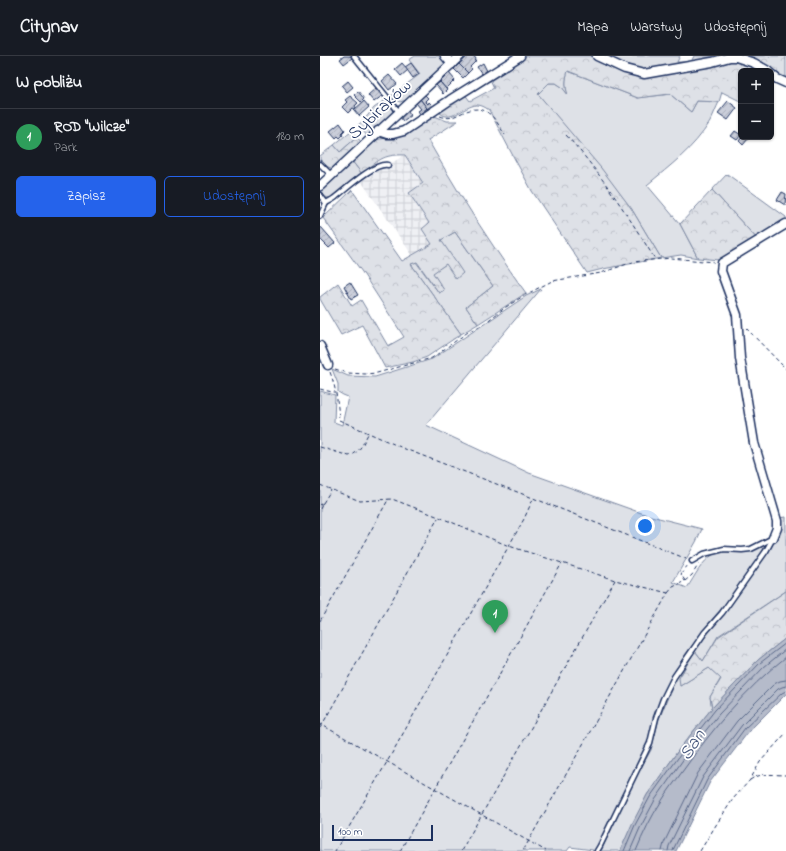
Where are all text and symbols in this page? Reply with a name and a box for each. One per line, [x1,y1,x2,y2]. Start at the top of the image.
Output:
text: Citynav [20,14,78,41]
text: Mapa [577,17,609,38]
text: Warstwy [631,17,682,38]
text: Udostępnij [704,17,766,38]
map controls [738,68,774,140]
button: + [738,68,774,104]
text: W pobliżu [16,70,82,95]
street label: Sybiraków [343,74,418,147]
button: − [738,104,774,140]
text: ROD "Wilcze" [54,116,129,138]
text: 1 [27,127,31,146]
text: 180 m [276,127,304,146]
text: Park [54,138,78,157]
button: Zapisz [16,176,156,217]
button: Udostępnij [164,176,304,217]
your location [635,516,655,536]
pin: 1 [482,600,508,633]
water label: San [673,724,713,766]
scale bar [332,823,433,842]
text: 100 m [338,824,362,840]

